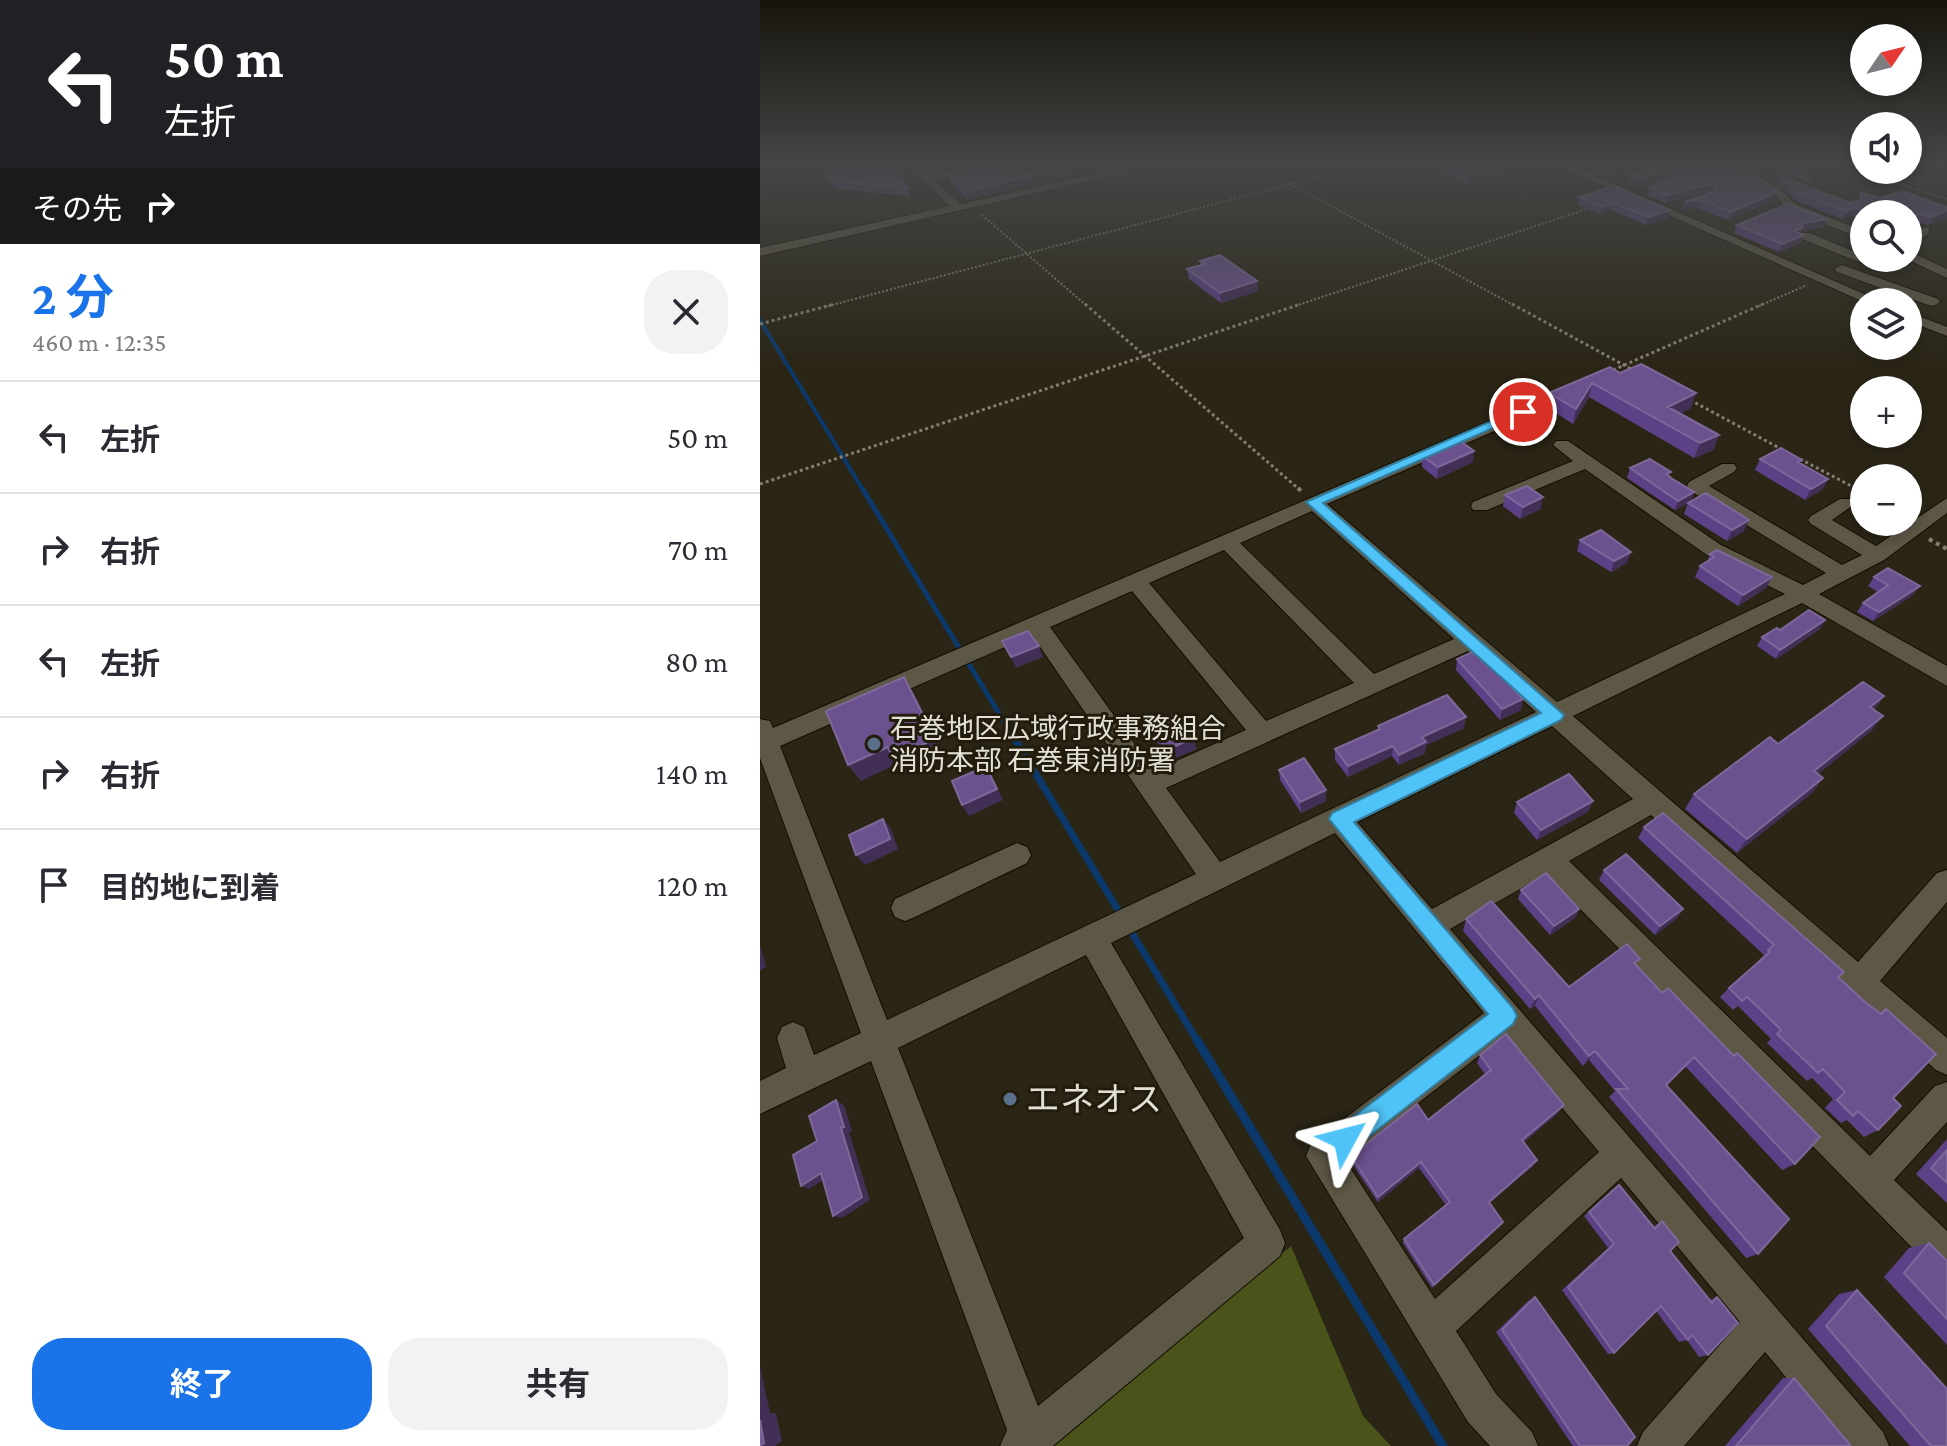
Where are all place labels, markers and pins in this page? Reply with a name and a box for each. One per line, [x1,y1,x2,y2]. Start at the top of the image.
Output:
pin [1489,378,1557,446]
place label: 石巻地区広域行政事務組合 消防本部 石巻東消防署 [890,713,1226,776]
marker: 石巻地区広域行政事務組合 消防本部 石巻東消防署 [865,735,883,753]
place label: エネオス [1026,1081,1162,1118]
marker: エネオス [1001,1090,1019,1108]

